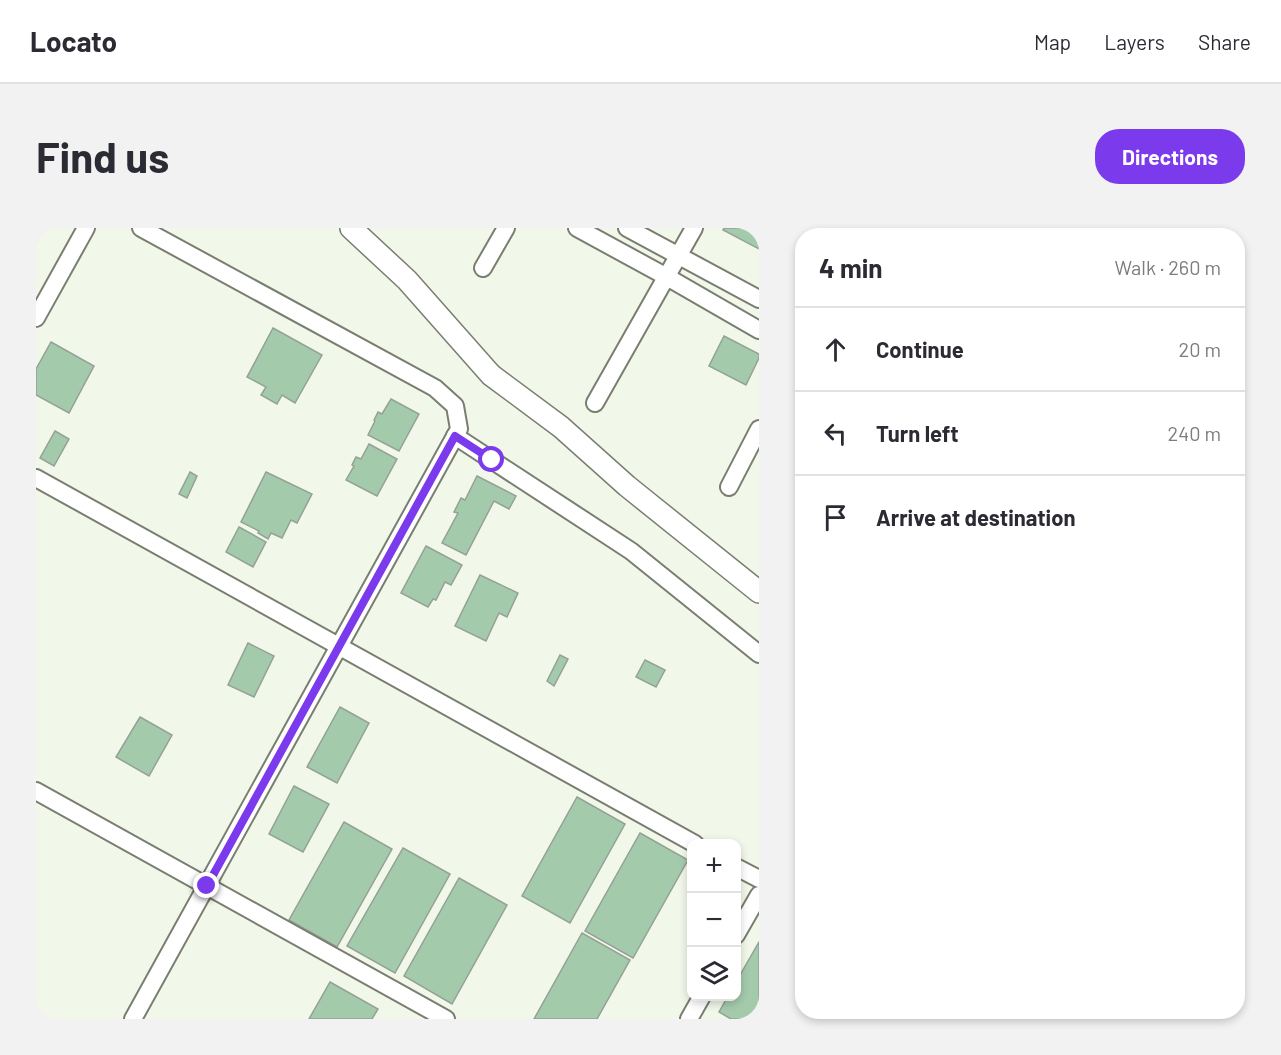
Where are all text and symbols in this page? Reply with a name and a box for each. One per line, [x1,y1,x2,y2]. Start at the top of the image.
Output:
text: Locato [30,24,117,58]
text: Map [1034,29,1071,54]
text: Layers [1104,29,1165,54]
text: Share [1198,29,1251,54]
button: Directions [1095,129,1245,184]
text: Find us [36,131,169,181]
text: 4 min [819,252,883,283]
text: Walk · 260 m [1114,255,1221,279]
icon: ahead [819,333,852,366]
text: Continue [876,336,964,362]
text: 20 m [1178,337,1221,361]
icon: left [819,417,852,450]
text: Turn left [876,420,959,446]
text: 240 m [1167,421,1221,445]
route start [478,446,504,472]
icon: arrive [819,501,852,534]
text: Arrive at destination [876,504,1075,530]
map controls [687,839,741,1001]
button: + [687,839,741,893]
route end [193,872,219,898]
button: − [687,893,741,947]
button: layers [687,947,741,1001]

